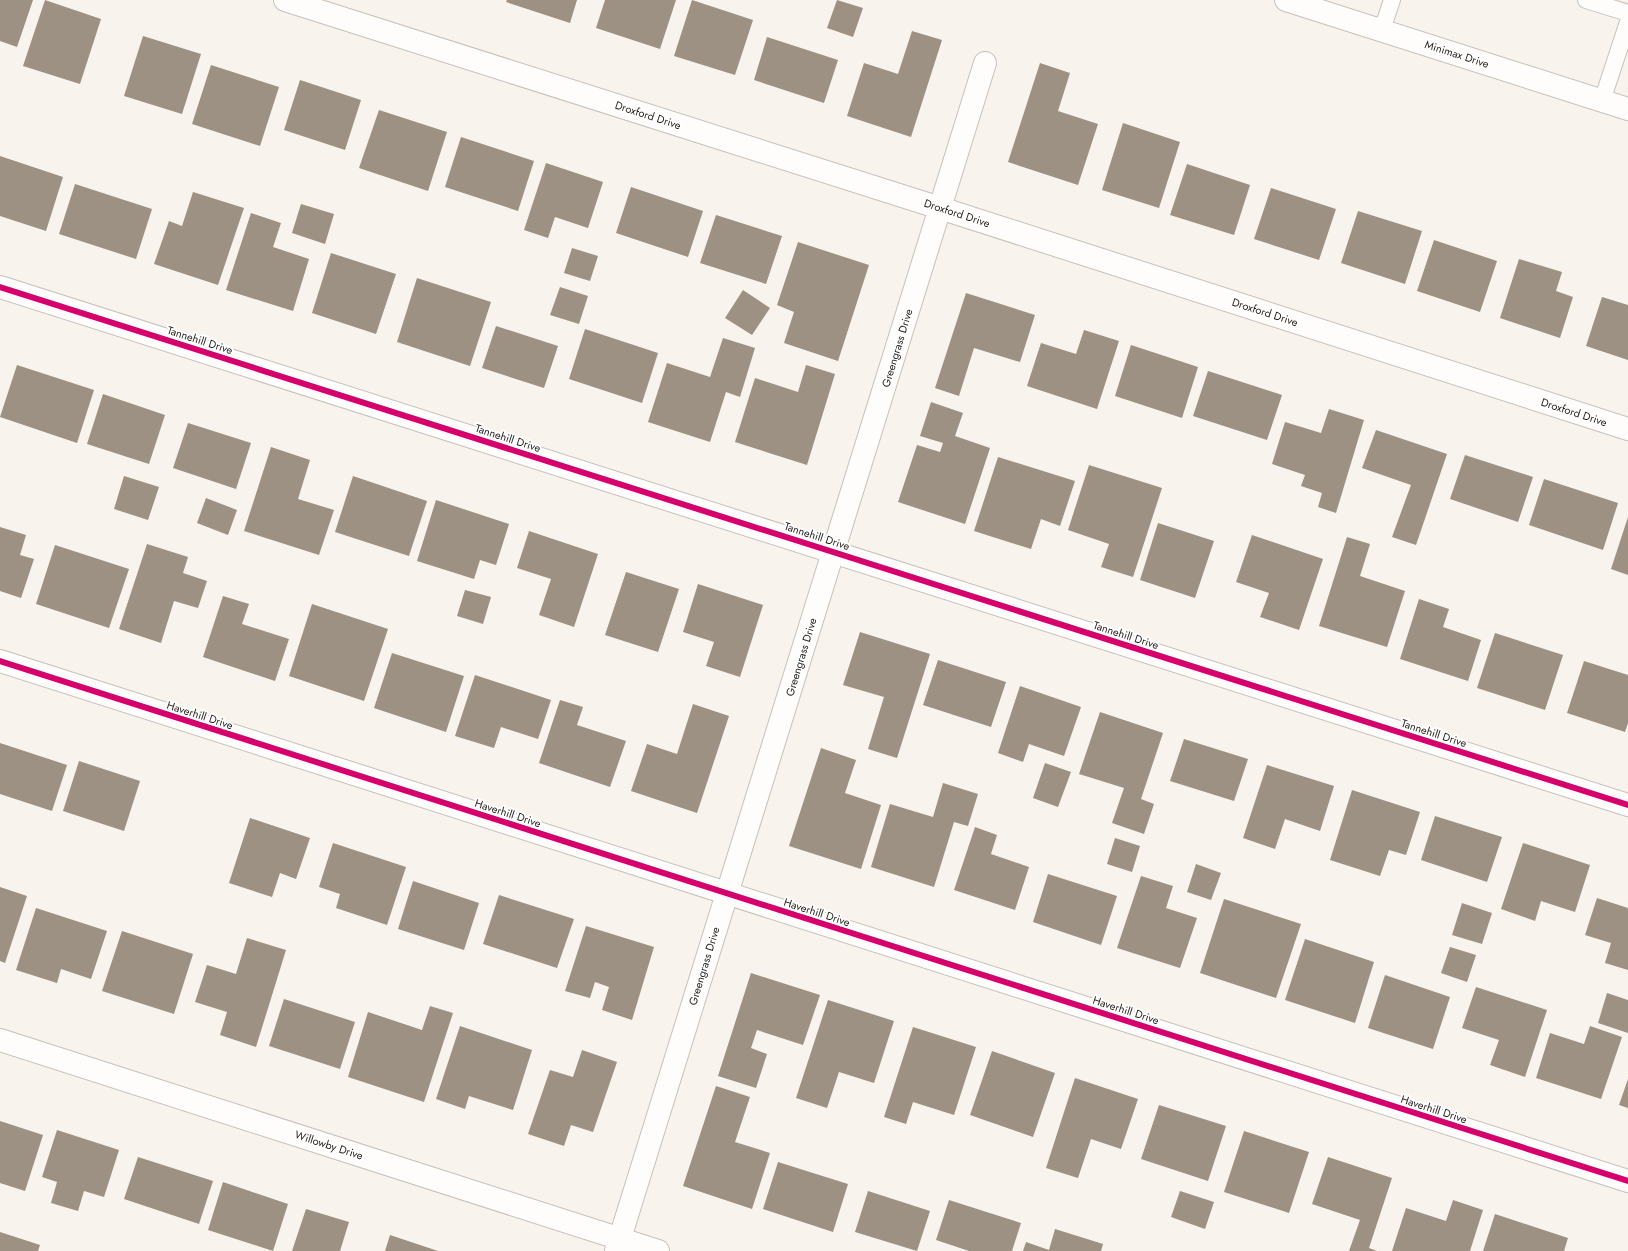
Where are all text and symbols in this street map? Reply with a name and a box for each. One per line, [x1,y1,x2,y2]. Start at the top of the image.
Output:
street label: Minimax Drive [1423,36,1491,72]
street label: Droxford Drive [613,97,683,133]
street label: Droxford Drive [922,195,992,231]
street label: Droxford Drive [1230,294,1300,330]
street label: Greengrass Drive [877,307,917,389]
street label: Tannehill Drive [165,322,235,358]
street label: Droxford Drive [1539,394,1609,430]
street label: Tannehill Drive [473,420,543,456]
street label: Tannehill Drive [782,518,852,554]
street label: Greengrass Drive [781,616,821,698]
street label: Tannehill Drive [1091,617,1161,653]
street label: Haverhill Drive [165,697,235,733]
street label: Tannehill Drive [1399,715,1469,751]
street label: Haverhill Drive [473,795,543,831]
street label: Haverhill Drive [782,894,852,930]
street label: Greengrass Drive [684,925,724,1007]
street label: Haverhill Drive [1091,992,1161,1028]
street label: Haverhill Drive [1399,1091,1469,1127]
street label: Willowby Drive [293,1126,365,1164]

